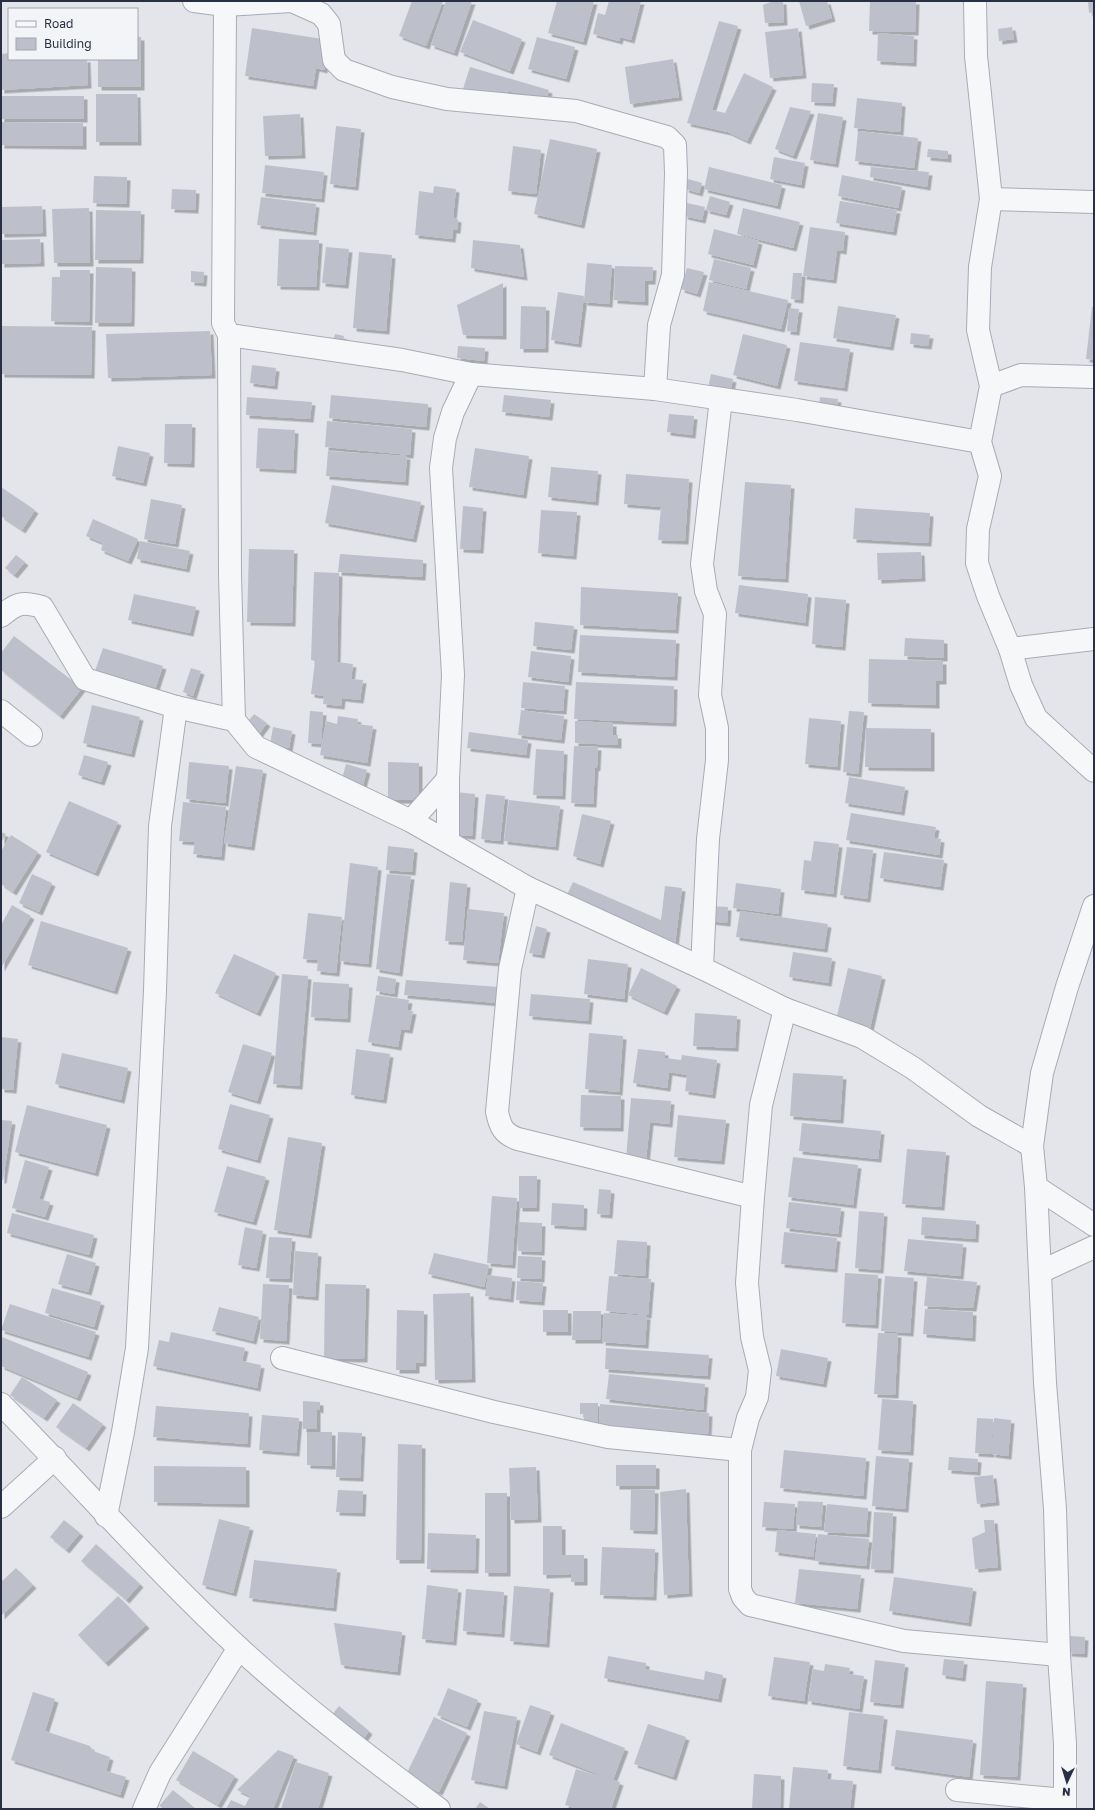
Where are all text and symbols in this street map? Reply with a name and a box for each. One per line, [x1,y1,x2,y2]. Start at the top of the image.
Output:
legend [8,8,138,60]
text: Road [44,16,73,31]
text: Building [44,36,92,51]
north arrow [1047,1762,1087,1802]
text: N [1062,1786,1071,1799]

